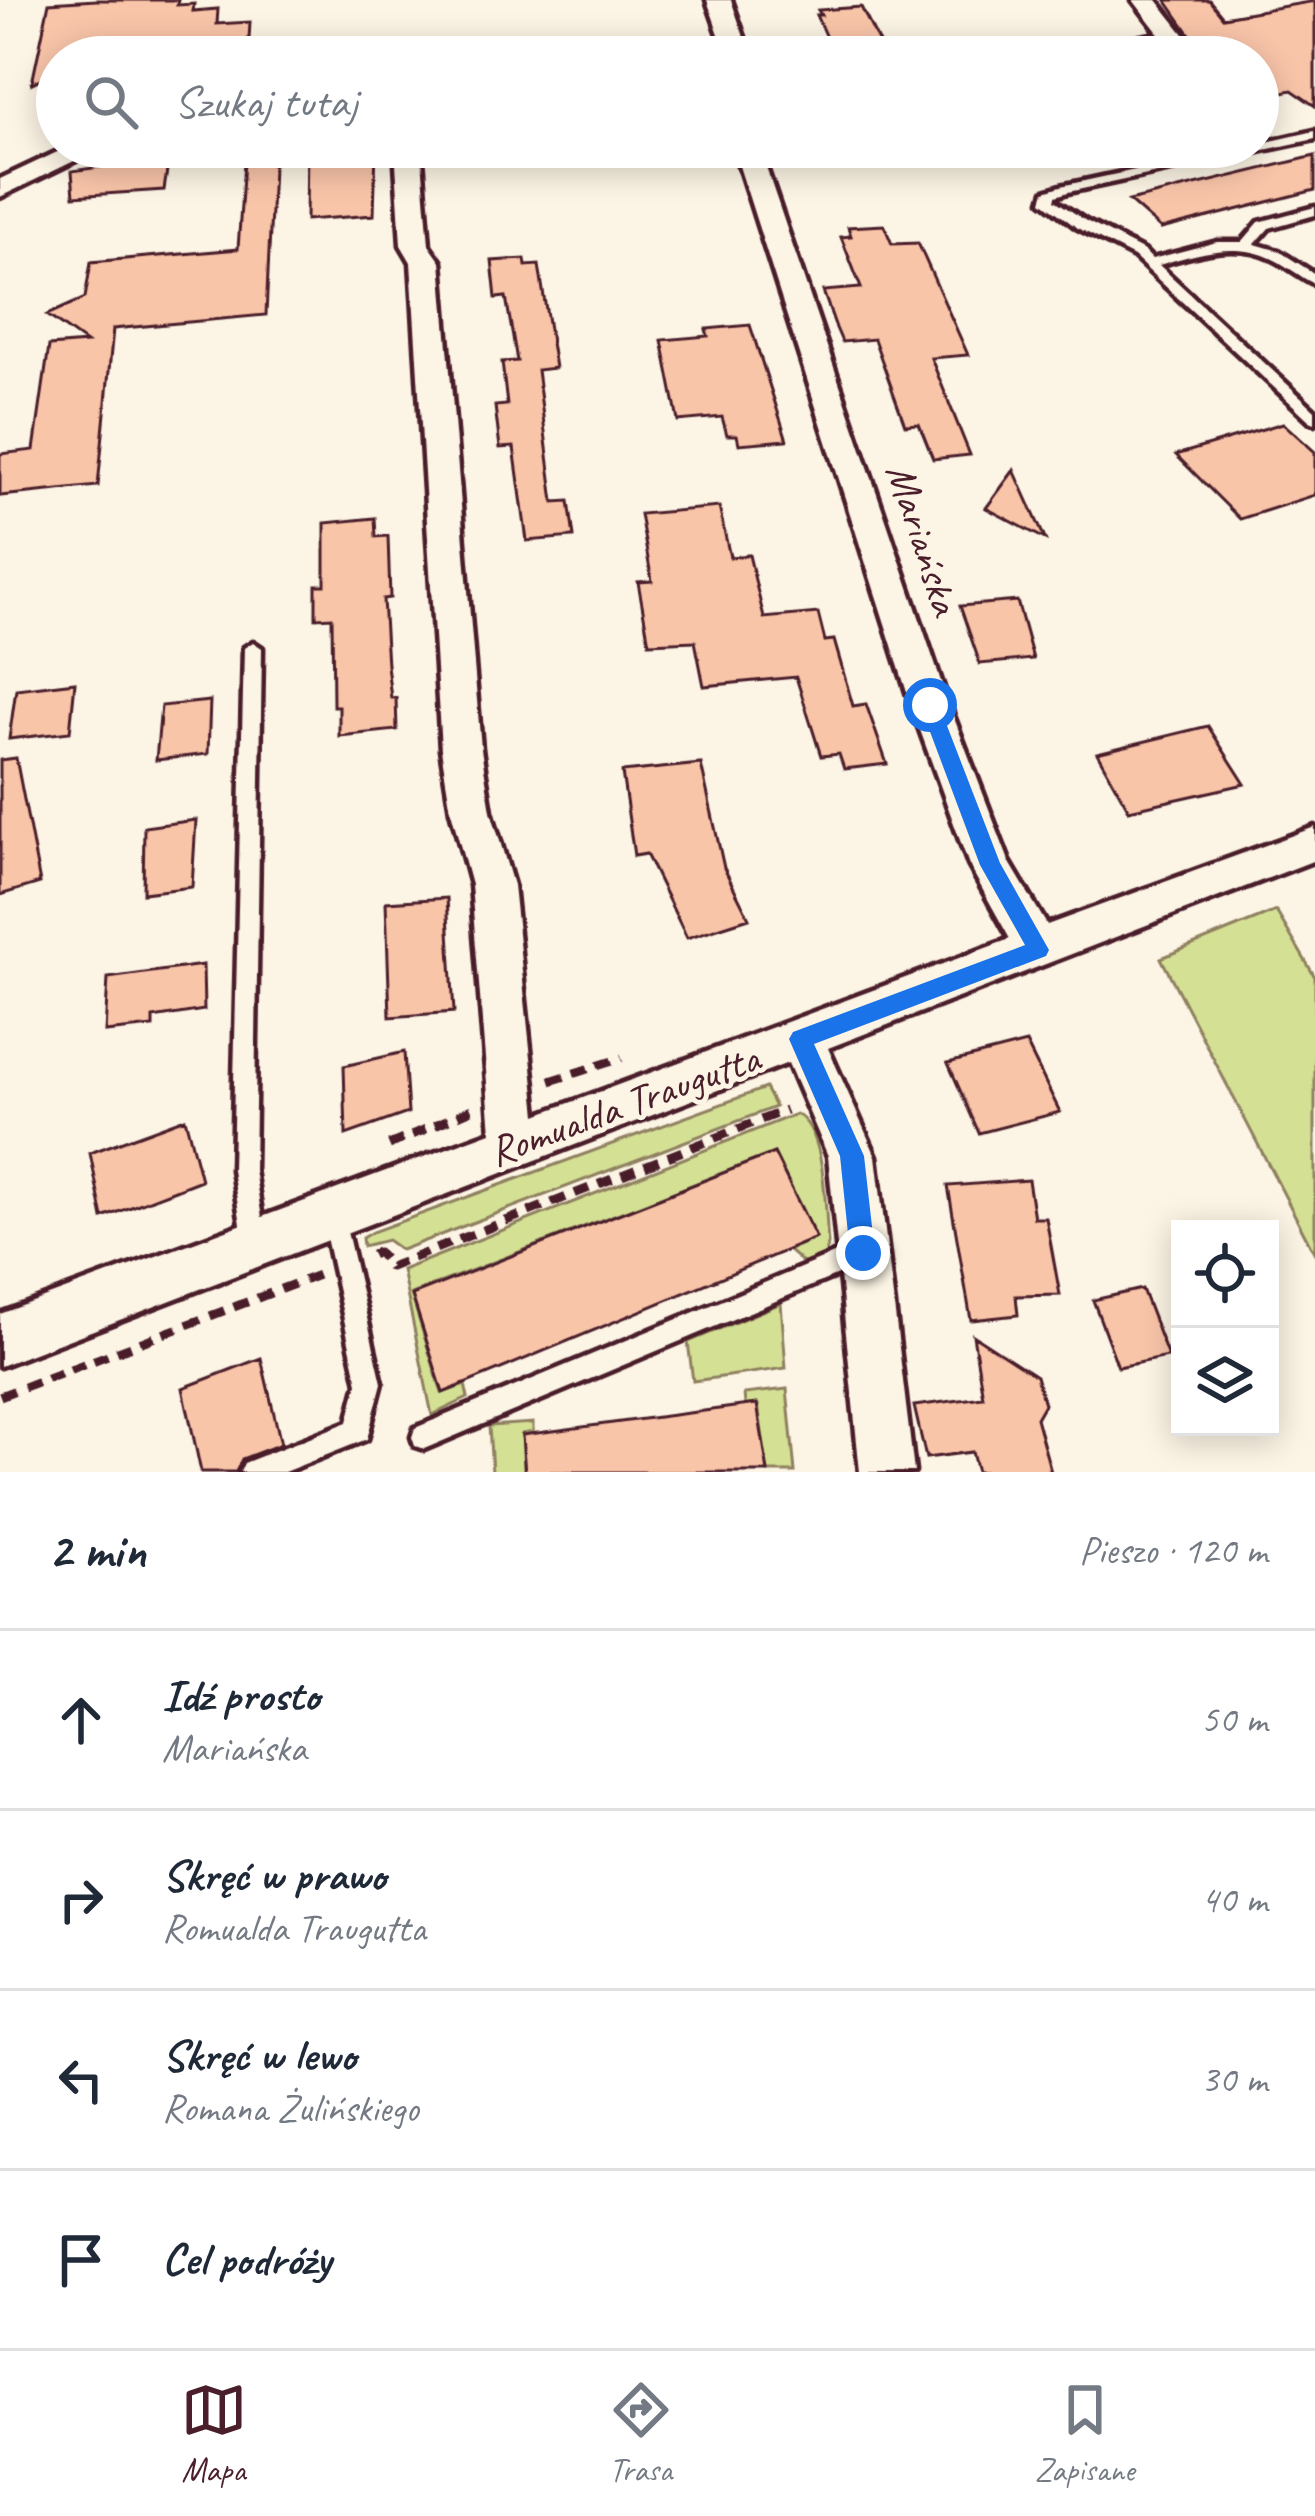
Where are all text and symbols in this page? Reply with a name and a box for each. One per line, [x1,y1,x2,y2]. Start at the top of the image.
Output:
search box [36,36,1279,168]
icon: search [78,69,144,135]
text: Szukaj tutaj [174,74,357,131]
street label: Mariańska [874,457,973,624]
route start [903,678,957,732]
street label: Romualda Traugutta [482,1030,769,1178]
map controls [1171,1220,1279,1436]
button: locate [1171,1220,1279,1328]
route end [836,1226,890,1280]
button: layers [1171,1328,1279,1436]
text: 2 min [48,1518,146,1582]
text: Pieszo · 120 m [1079,1526,1267,1575]
text: Idź prosto [162,1667,320,1724]
icon: ahead [48,1687,114,1753]
text: 50 m [1201,1695,1267,1744]
text: Mariańska [162,1724,307,1773]
text: Skręć w prawo [162,1847,386,1904]
icon: right [48,1867,114,1933]
text: 40 m [1201,1875,1267,1924]
text: Romualda Traugutta [162,1904,426,1953]
text: Skręć w lewo [162,2027,356,2084]
icon: left [48,2047,114,2113]
text: 30 m [1201,2055,1267,2104]
text: Romana Żulińskiego [162,2084,419,2133]
icon: arrive [48,2227,114,2293]
text: Cel podróży [162,2231,331,2288]
tab: Mapa [181,2377,247,2491]
tab: Trasa [608,2377,674,2491]
tab: Zapisane [1035,2377,1135,2491]

